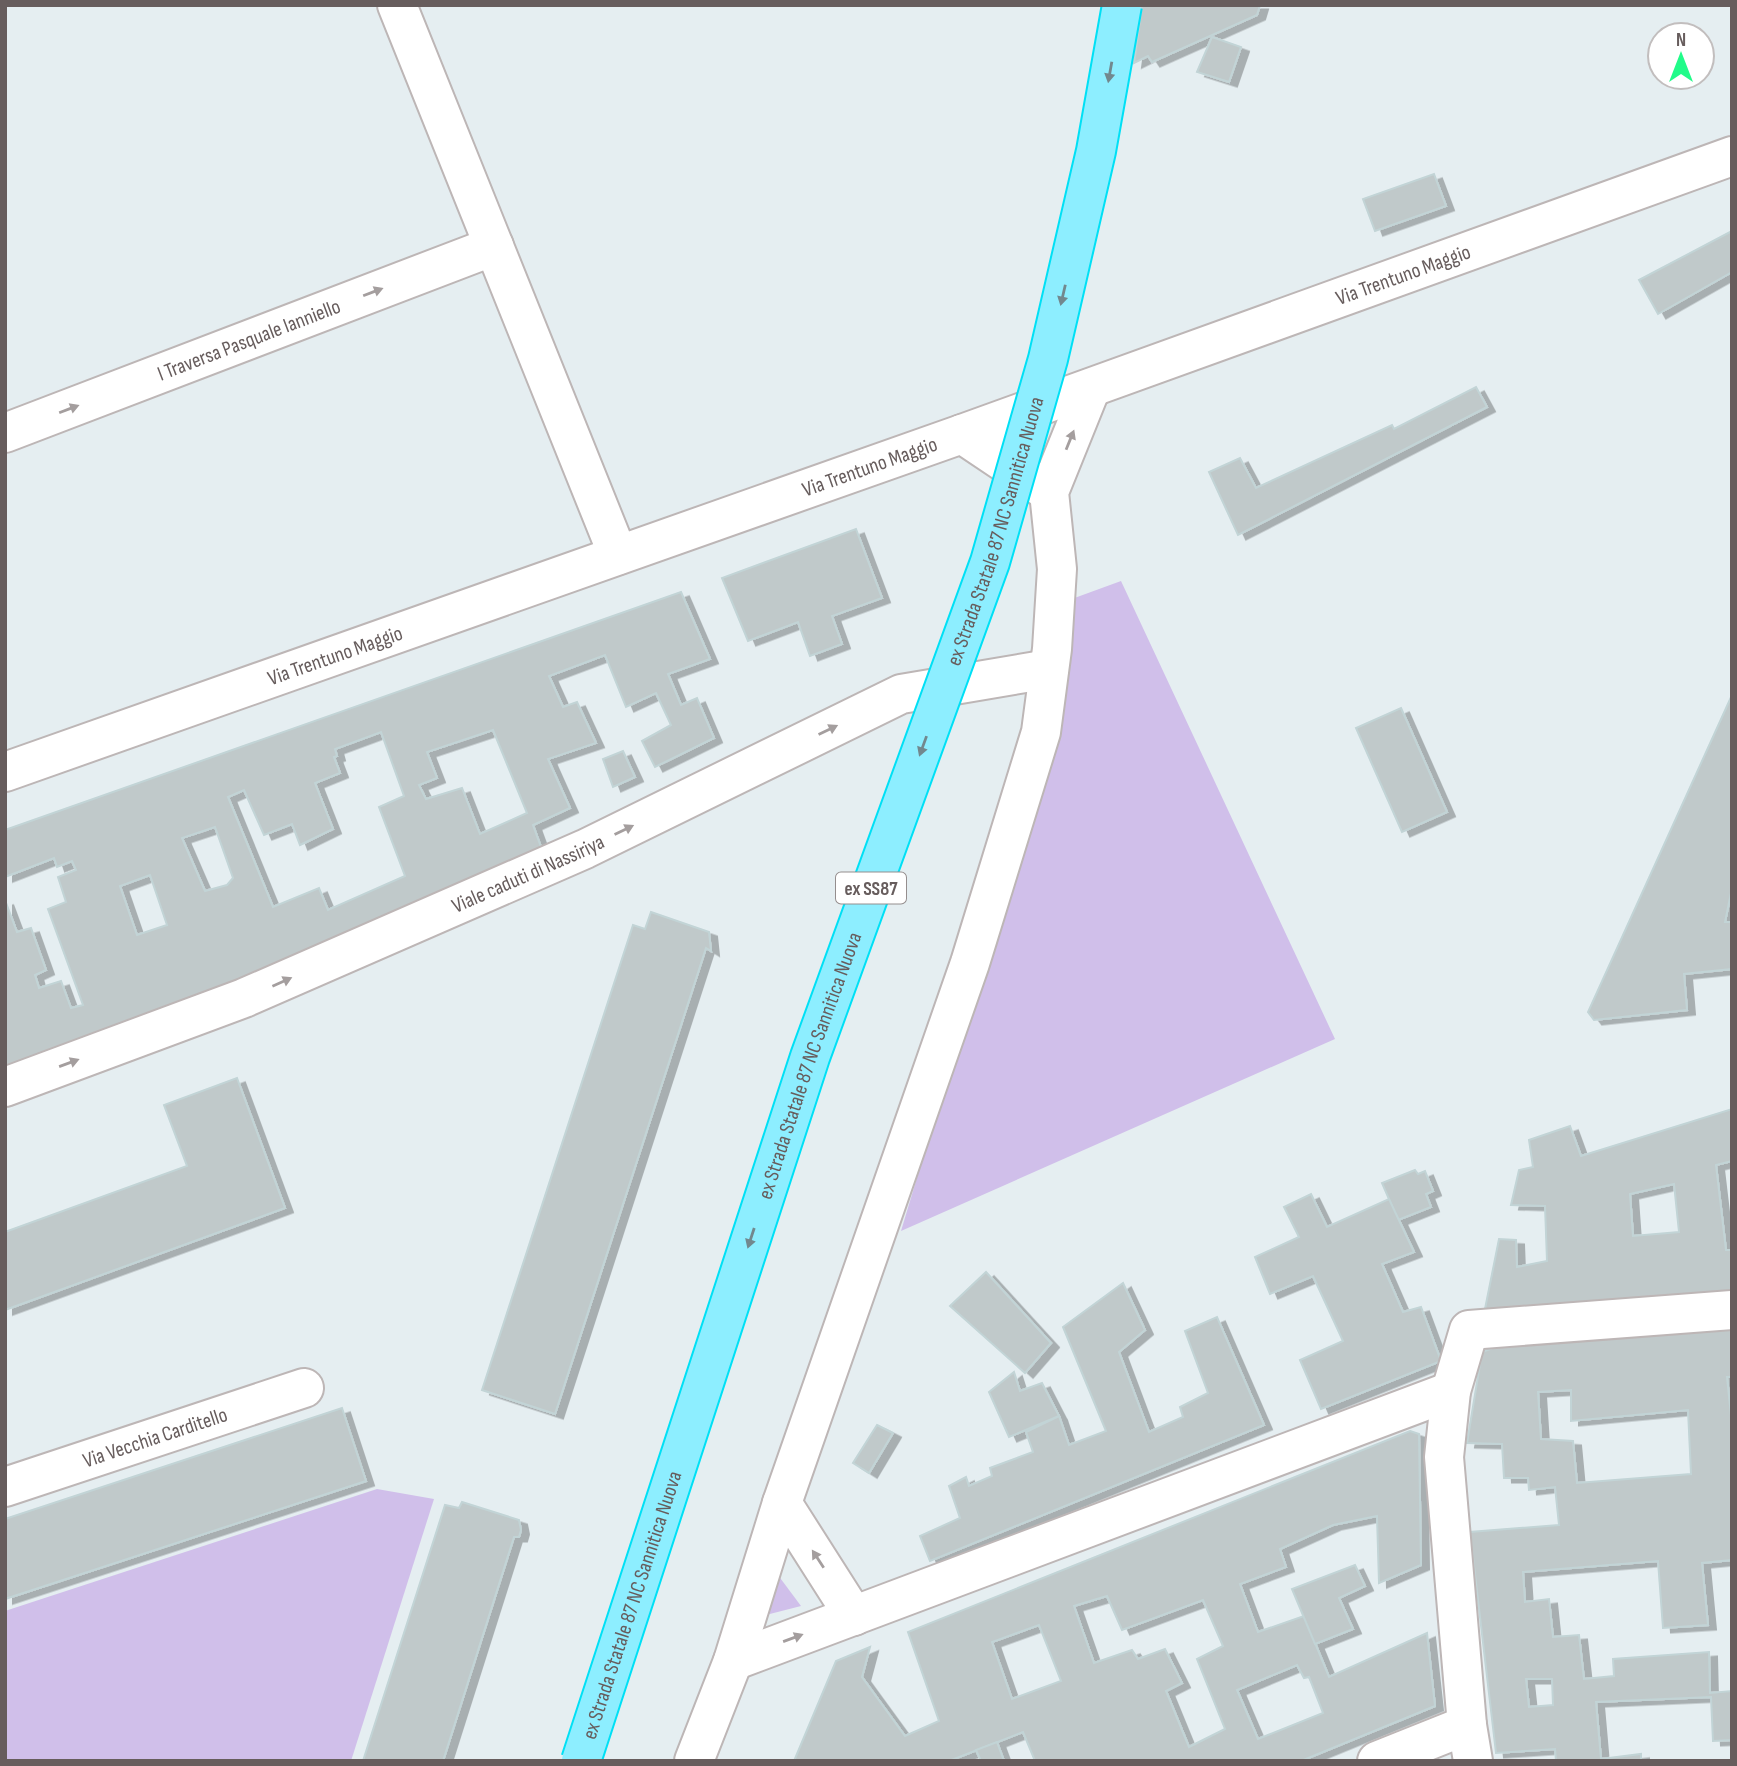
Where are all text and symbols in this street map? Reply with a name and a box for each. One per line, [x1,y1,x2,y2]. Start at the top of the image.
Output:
north arrow [1646,21,1716,91]
text: N [1676,29,1686,52]
one-way arrow [1104,62,1115,84]
street label: Via Trentuno Maggio [1333,239,1474,311]
one-way arrow [1057,284,1068,306]
one-way arrow [362,287,383,298]
street label: I Traversa Pasquale Ianniello [154,294,344,387]
street label: ex Strada Statale 87 NC Sannitica Nuova [941,394,1050,669]
one-way arrow [59,403,80,414]
one-way arrow [1064,429,1075,450]
street label: Via Trentuno Maggio [799,432,941,502]
street label: Via Trentuno Maggio [264,621,406,691]
one-way arrow [818,724,838,736]
one-way arrow [917,735,928,756]
one-way arrow [614,824,634,835]
street label: Viale caduti di Nassiriya [448,829,609,919]
road number: ex SS87 [836,873,906,904]
street label: ex Strada Statale 87 NC Sannitica Nuova [753,929,867,1202]
one-way arrow [271,976,292,987]
one-way arrow [59,1057,80,1068]
one-way arrow [745,1228,756,1249]
street label: Via Vecchia Carditello [80,1402,231,1473]
street label: ex Strada Statale 87 NC Sannitica Nuova [577,1468,687,1742]
one-way arrow [811,1550,824,1569]
one-way arrow [783,1632,804,1643]

